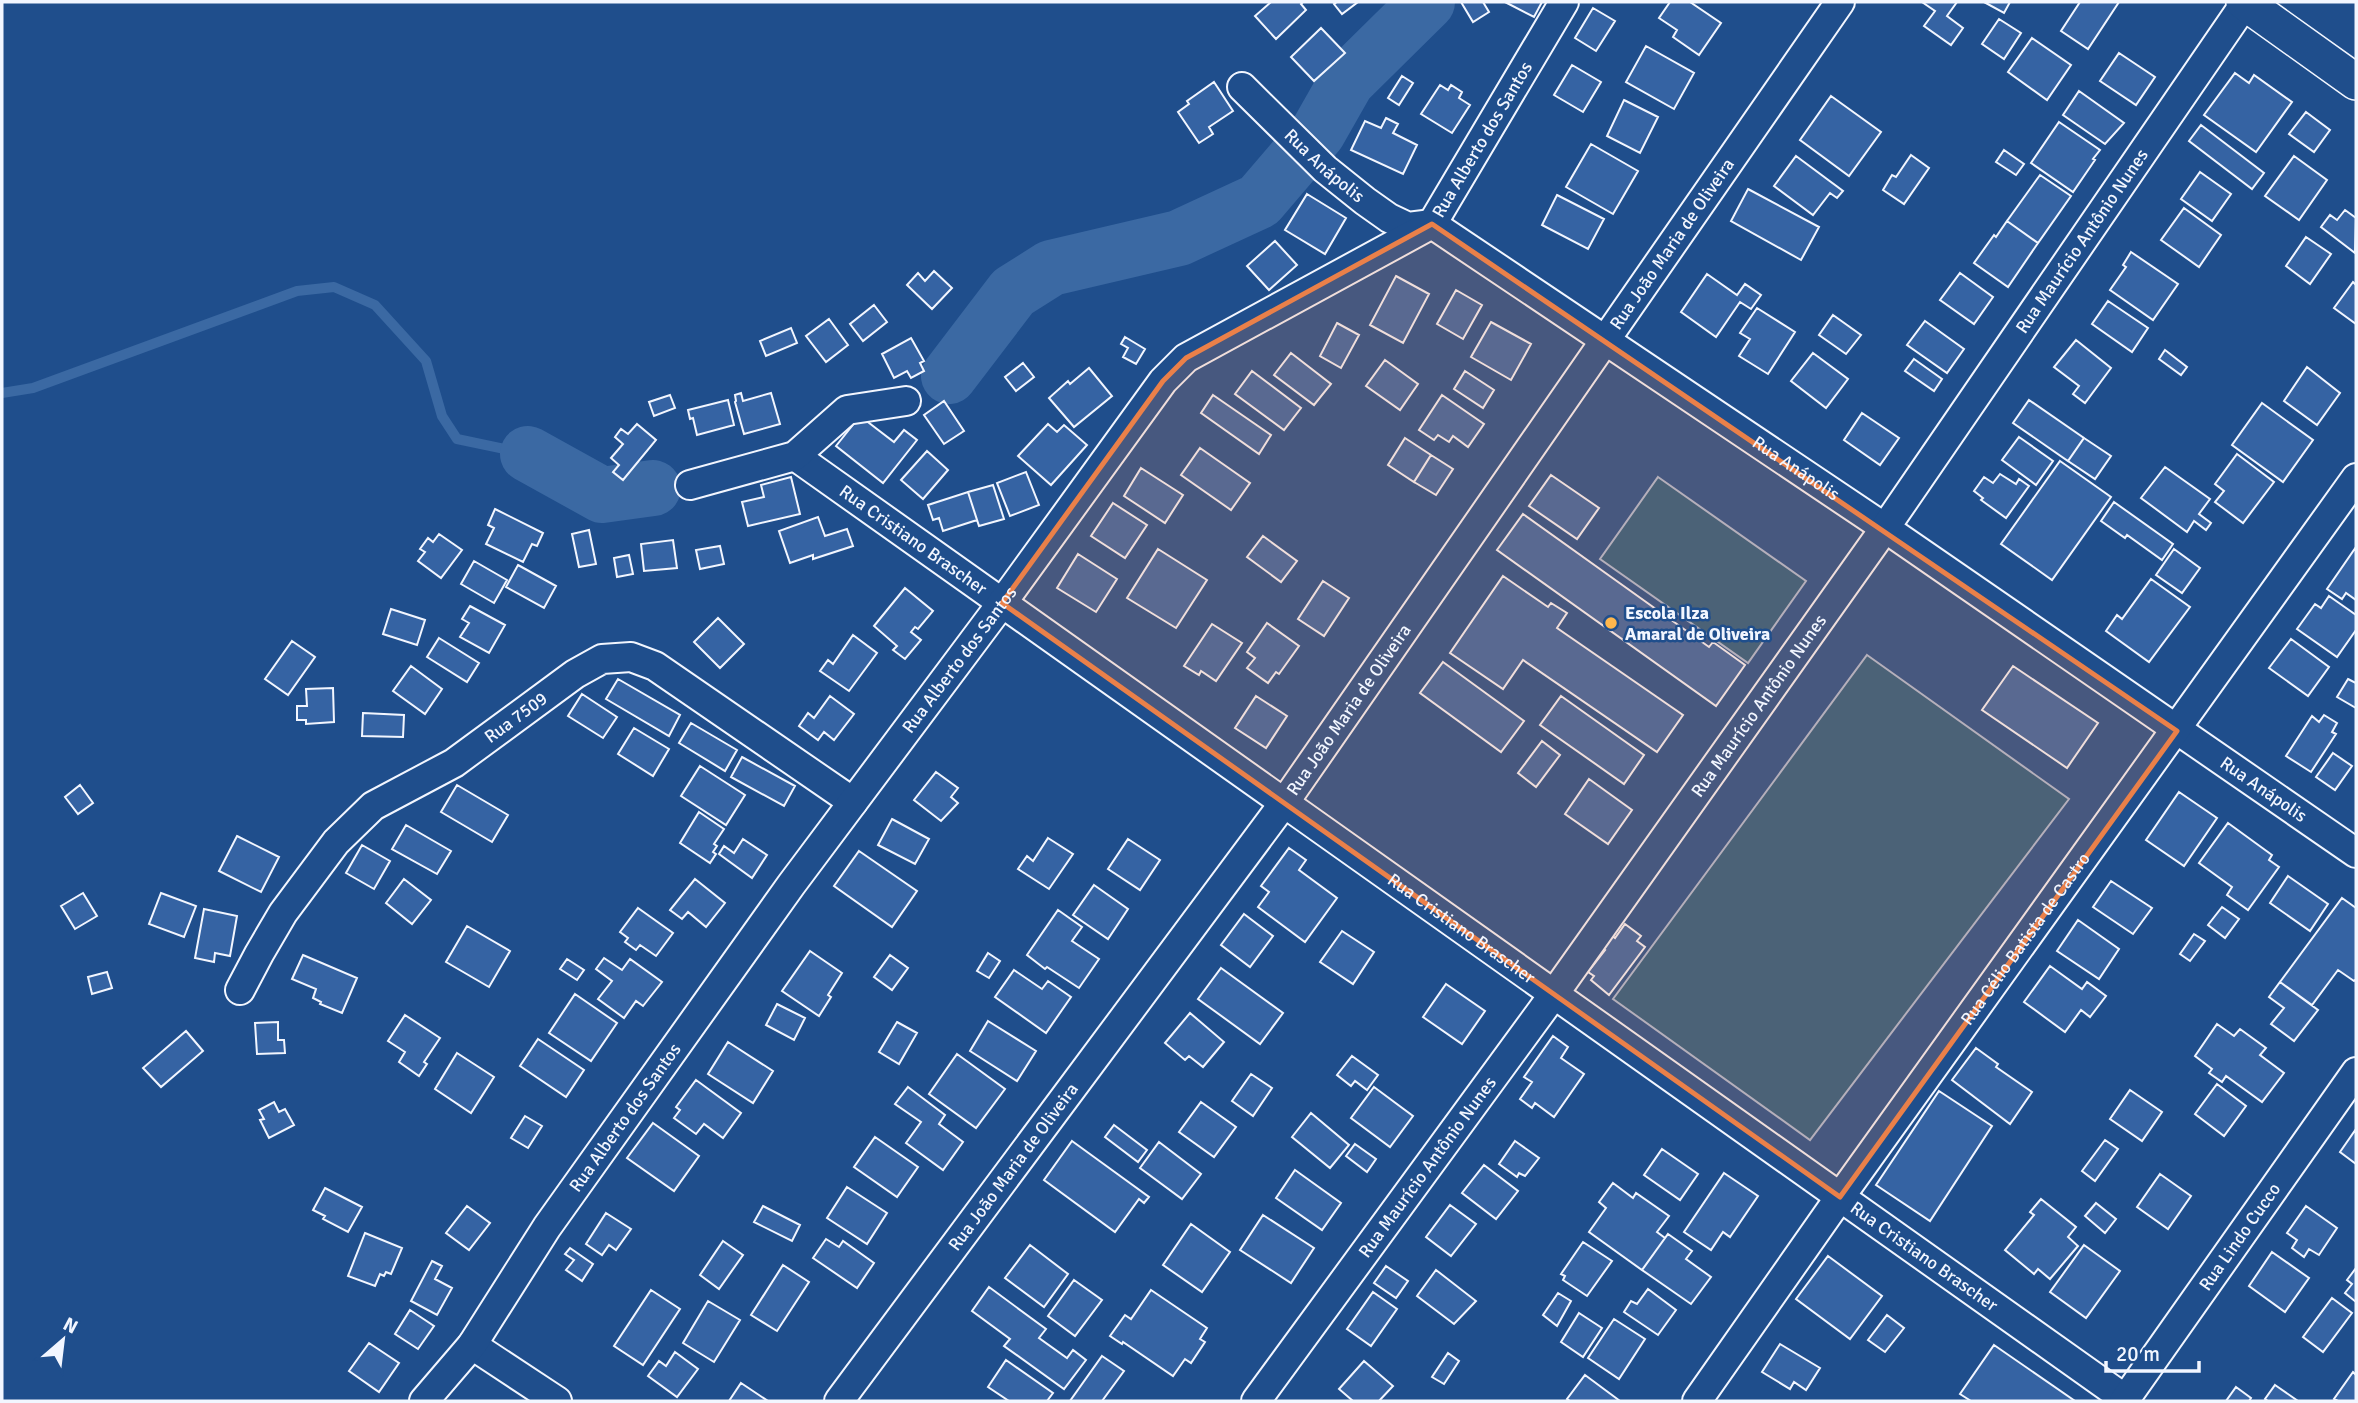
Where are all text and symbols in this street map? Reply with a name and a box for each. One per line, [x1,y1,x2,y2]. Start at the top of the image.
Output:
street label: Rua Alberto dos Santos [1427,58,1537,222]
street label: Rua Anápolis [1280,124,1369,207]
street label: Rua Maurício Antônio Nunes [2011,145,2153,338]
street label: Rua João Maria de Oliveira [1605,154,1739,334]
street label: Rua Anápolis [1748,431,1844,505]
street label: Rua Cristiano Brascher [835,480,992,600]
street label: Rua Alberto dos Santos [898,582,1022,737]
place label: Escola Ilza Amaral de Oliveira [1625,602,1770,645]
street label: Rua Maurício Antônio Nunes [1686,610,1831,801]
marker: Escola Ilza Amaral de Oliveira [1603,615,1619,631]
street label: Rua João Maria de Oliveira [1282,620,1416,800]
street label: Rua 7509 [480,687,552,748]
street label: Rua Anápolis [2216,752,2311,827]
street label: Rua Célio Batista de Castro [1956,848,2095,1029]
street label: Rua Cristiano Brascher [1383,869,1540,989]
street label: Rua Alberto dos Santos [565,1039,686,1196]
street label: Rua Maurício Antônio Nunes [1354,1072,1501,1262]
street label: Rua João Maria de Oliveira [944,1078,1083,1255]
street label: Rua Lindo Cucco [2194,1179,2285,1295]
street label: Rua Cristiano Brascher [1846,1197,2002,1316]
north arrow [28,1305,98,1375]
text: N [59,1312,82,1340]
scale bar [2106,1330,2199,1374]
text: 20 m [2116,1341,2160,1367]

